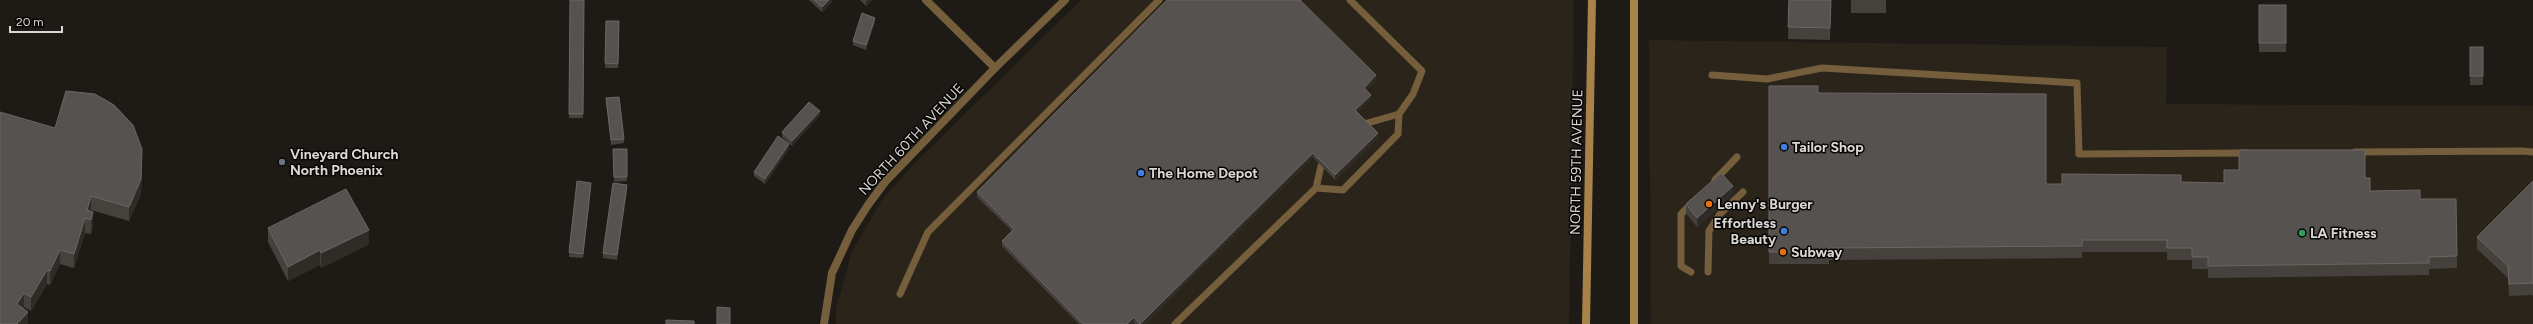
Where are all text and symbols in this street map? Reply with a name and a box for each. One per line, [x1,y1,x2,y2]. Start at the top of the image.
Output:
scale bar [10,8,62,34]
text: 20 m [16,15,44,29]
street label: NORTH 60TH AVENUE [855,80,968,199]
street label: NORTH 59TH AVENUE [1567,89,1586,235]
place label: Tailor Shop [1792,139,1864,156]
marker: Tailor Shop [1779,142,1789,152]
place label: Vineyard Church North Phoenix [290,146,398,179]
marker: Vineyard Church North Phoenix [277,157,287,167]
place label: The Home Depot [1149,165,1258,182]
marker: The Home Depot [1136,168,1146,178]
place label: Lenny's Burger [1717,196,1813,213]
marker: Lenny's Burger [1704,199,1714,209]
place label: Effortless Beauty [1714,215,1777,248]
place label: LA Fitness [2310,225,2377,242]
marker: Effortless Beauty [1779,226,1789,236]
marker: LA Fitness [2297,228,2307,238]
place label: Subway [1791,244,1843,261]
marker: Subway [1778,247,1788,257]

